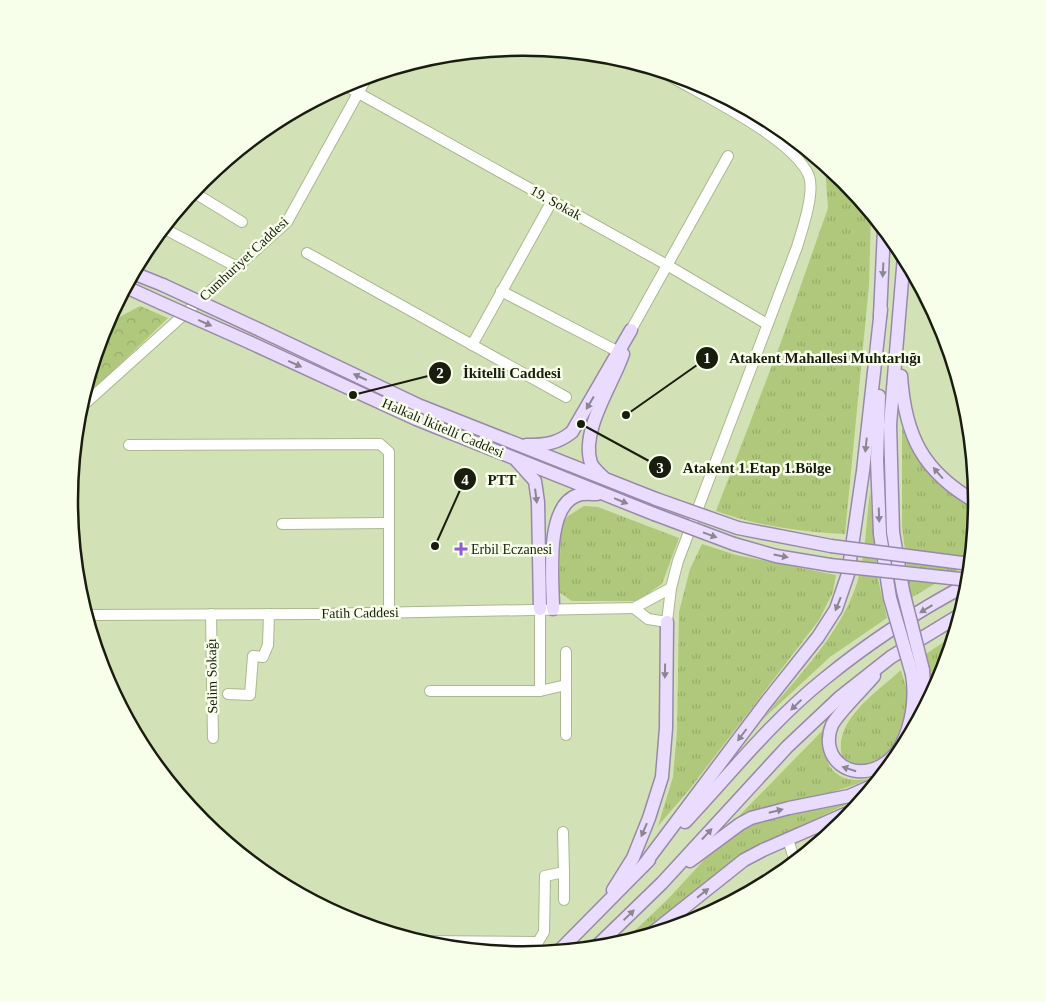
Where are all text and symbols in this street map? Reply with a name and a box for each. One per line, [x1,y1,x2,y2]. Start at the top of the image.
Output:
street label: 19. Sokak [528,183,584,223]
street label: Cumhuriyet Caddesi [197,214,291,304]
one-way arrow [878,262,886,278]
one-way arrow [198,319,212,327]
callout: Atakent Mahallesi Muhtarlığı [694,343,931,373]
text: 1 [703,350,711,366]
text: Atakent Mahallesi Muhtarlığı [729,350,921,366]
callout: İkitelli Caddesi [428,358,571,388]
one-way arrow [288,359,303,368]
text: 2 [436,365,444,381]
text: İkitelli Caddesi [463,365,561,381]
one-way arrow [353,373,367,381]
street label: Halkalı İkitelli Caddesi [380,396,506,460]
one-way arrow [585,396,594,409]
one-way arrow [862,437,870,453]
callout: Atakent 1.Etap 1.Bölge [648,452,841,482]
text: 3 [656,460,664,476]
text: Atakent 1.Etap 1.Bölge [683,460,832,476]
callout: PTT [452,464,527,494]
one-way arrow [932,467,944,479]
text: 4 [461,472,469,488]
text: PTT [487,472,517,488]
one-way arrow [533,488,541,504]
one-way arrow [614,498,629,506]
one-way arrow [876,508,884,524]
one-way arrow [703,532,718,539]
place label: Erbil Eczanesi [471,542,552,557]
marker: Erbil Eczanesi [455,543,467,555]
one-way arrow [773,553,789,561]
one-way arrow [833,597,841,611]
one-way arrow [920,604,933,613]
street label: Fatih Caddesi [321,605,399,621]
street label: Selim Sokağı [204,638,220,714]
one-way arrow [661,663,669,679]
one-way arrow [791,699,803,711]
one-way arrow [736,728,747,741]
one-way arrow [841,765,856,773]
one-way arrow [769,807,784,815]
one-way arrow [640,823,648,838]
one-way arrow [701,828,713,840]
one-way arrow [696,887,709,898]
one-way arrow [623,909,635,921]

